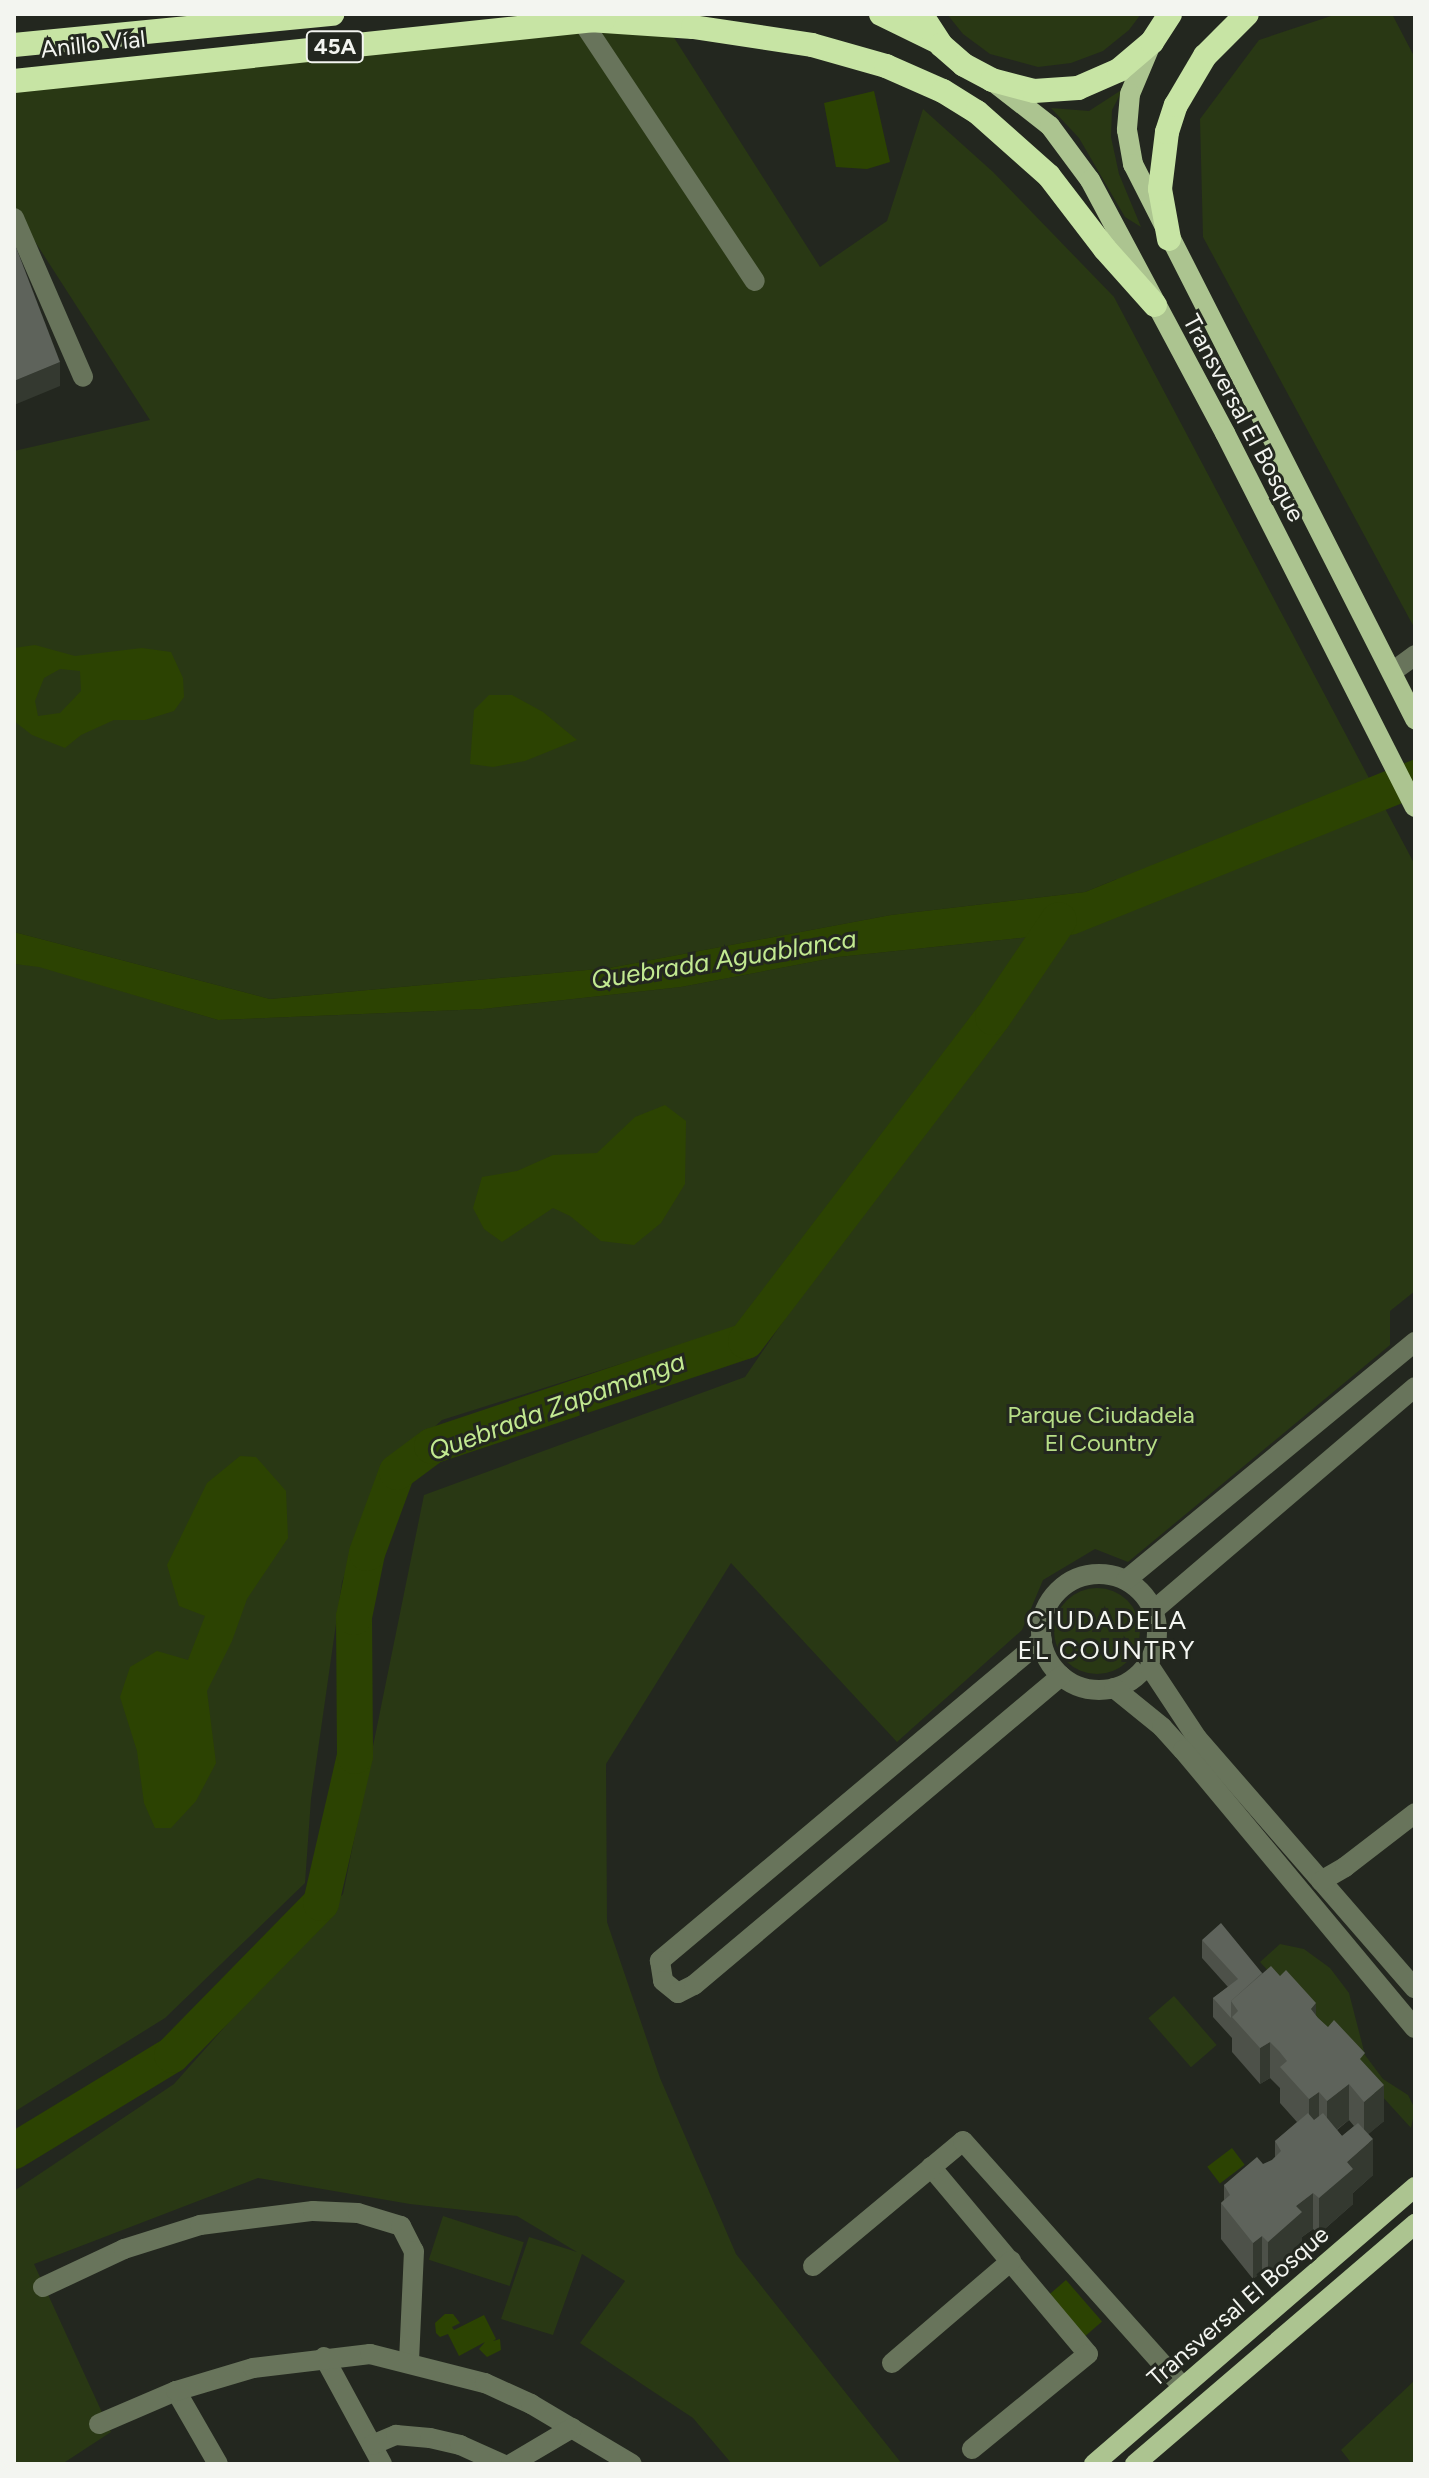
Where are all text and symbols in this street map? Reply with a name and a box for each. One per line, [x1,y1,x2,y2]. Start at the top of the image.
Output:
street label: Anillo Víal [39,24,147,64]
road number: 45A [305,29,365,65]
street label: Transversal El Bosque [1177,309,1311,527]
water label: Quebrada Aguablanca [589,924,859,996]
water label: Quebrada Zapamanga [425,1346,689,1468]
park label: Parque Ciudadela El Country [1007,1401,1195,1457]
district label: CIUDADELA EL COUNTRY [1017,1605,1197,1666]
street label: Transversal El Bosque [1142,2219,1334,2393]

